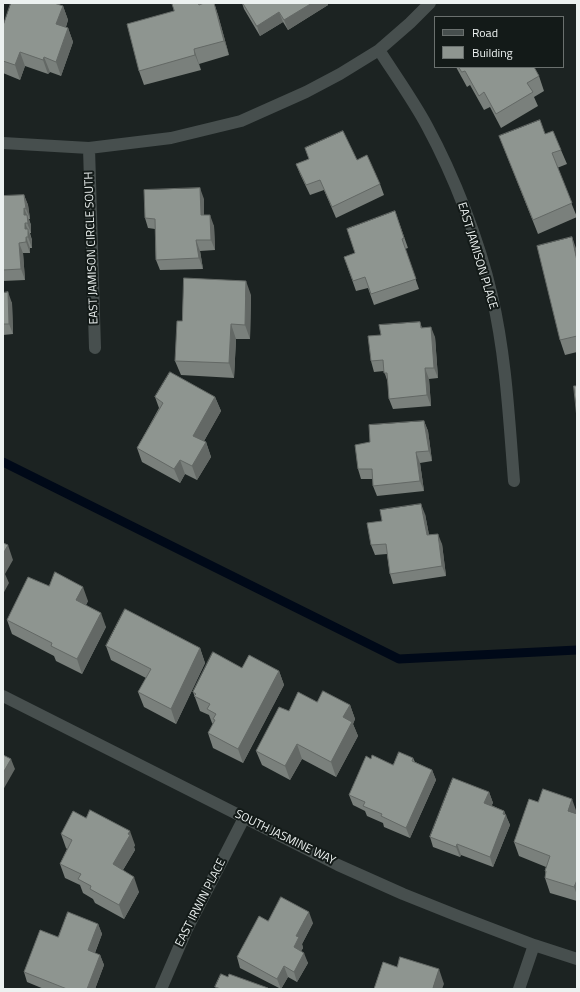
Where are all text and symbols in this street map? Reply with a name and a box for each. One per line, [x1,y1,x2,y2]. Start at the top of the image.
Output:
legend [434,16,564,68]
text: Road [472,23,498,42]
text: Building [472,43,513,62]
street label: EAST JAMISON CIRCLE SOUTH [82,171,102,325]
street label: EAST JAMISON PLACE [454,201,500,311]
street label: SOUTH JASMINE WAY [232,807,338,869]
street label: EAST IRWIN PLACE [173,857,229,949]

